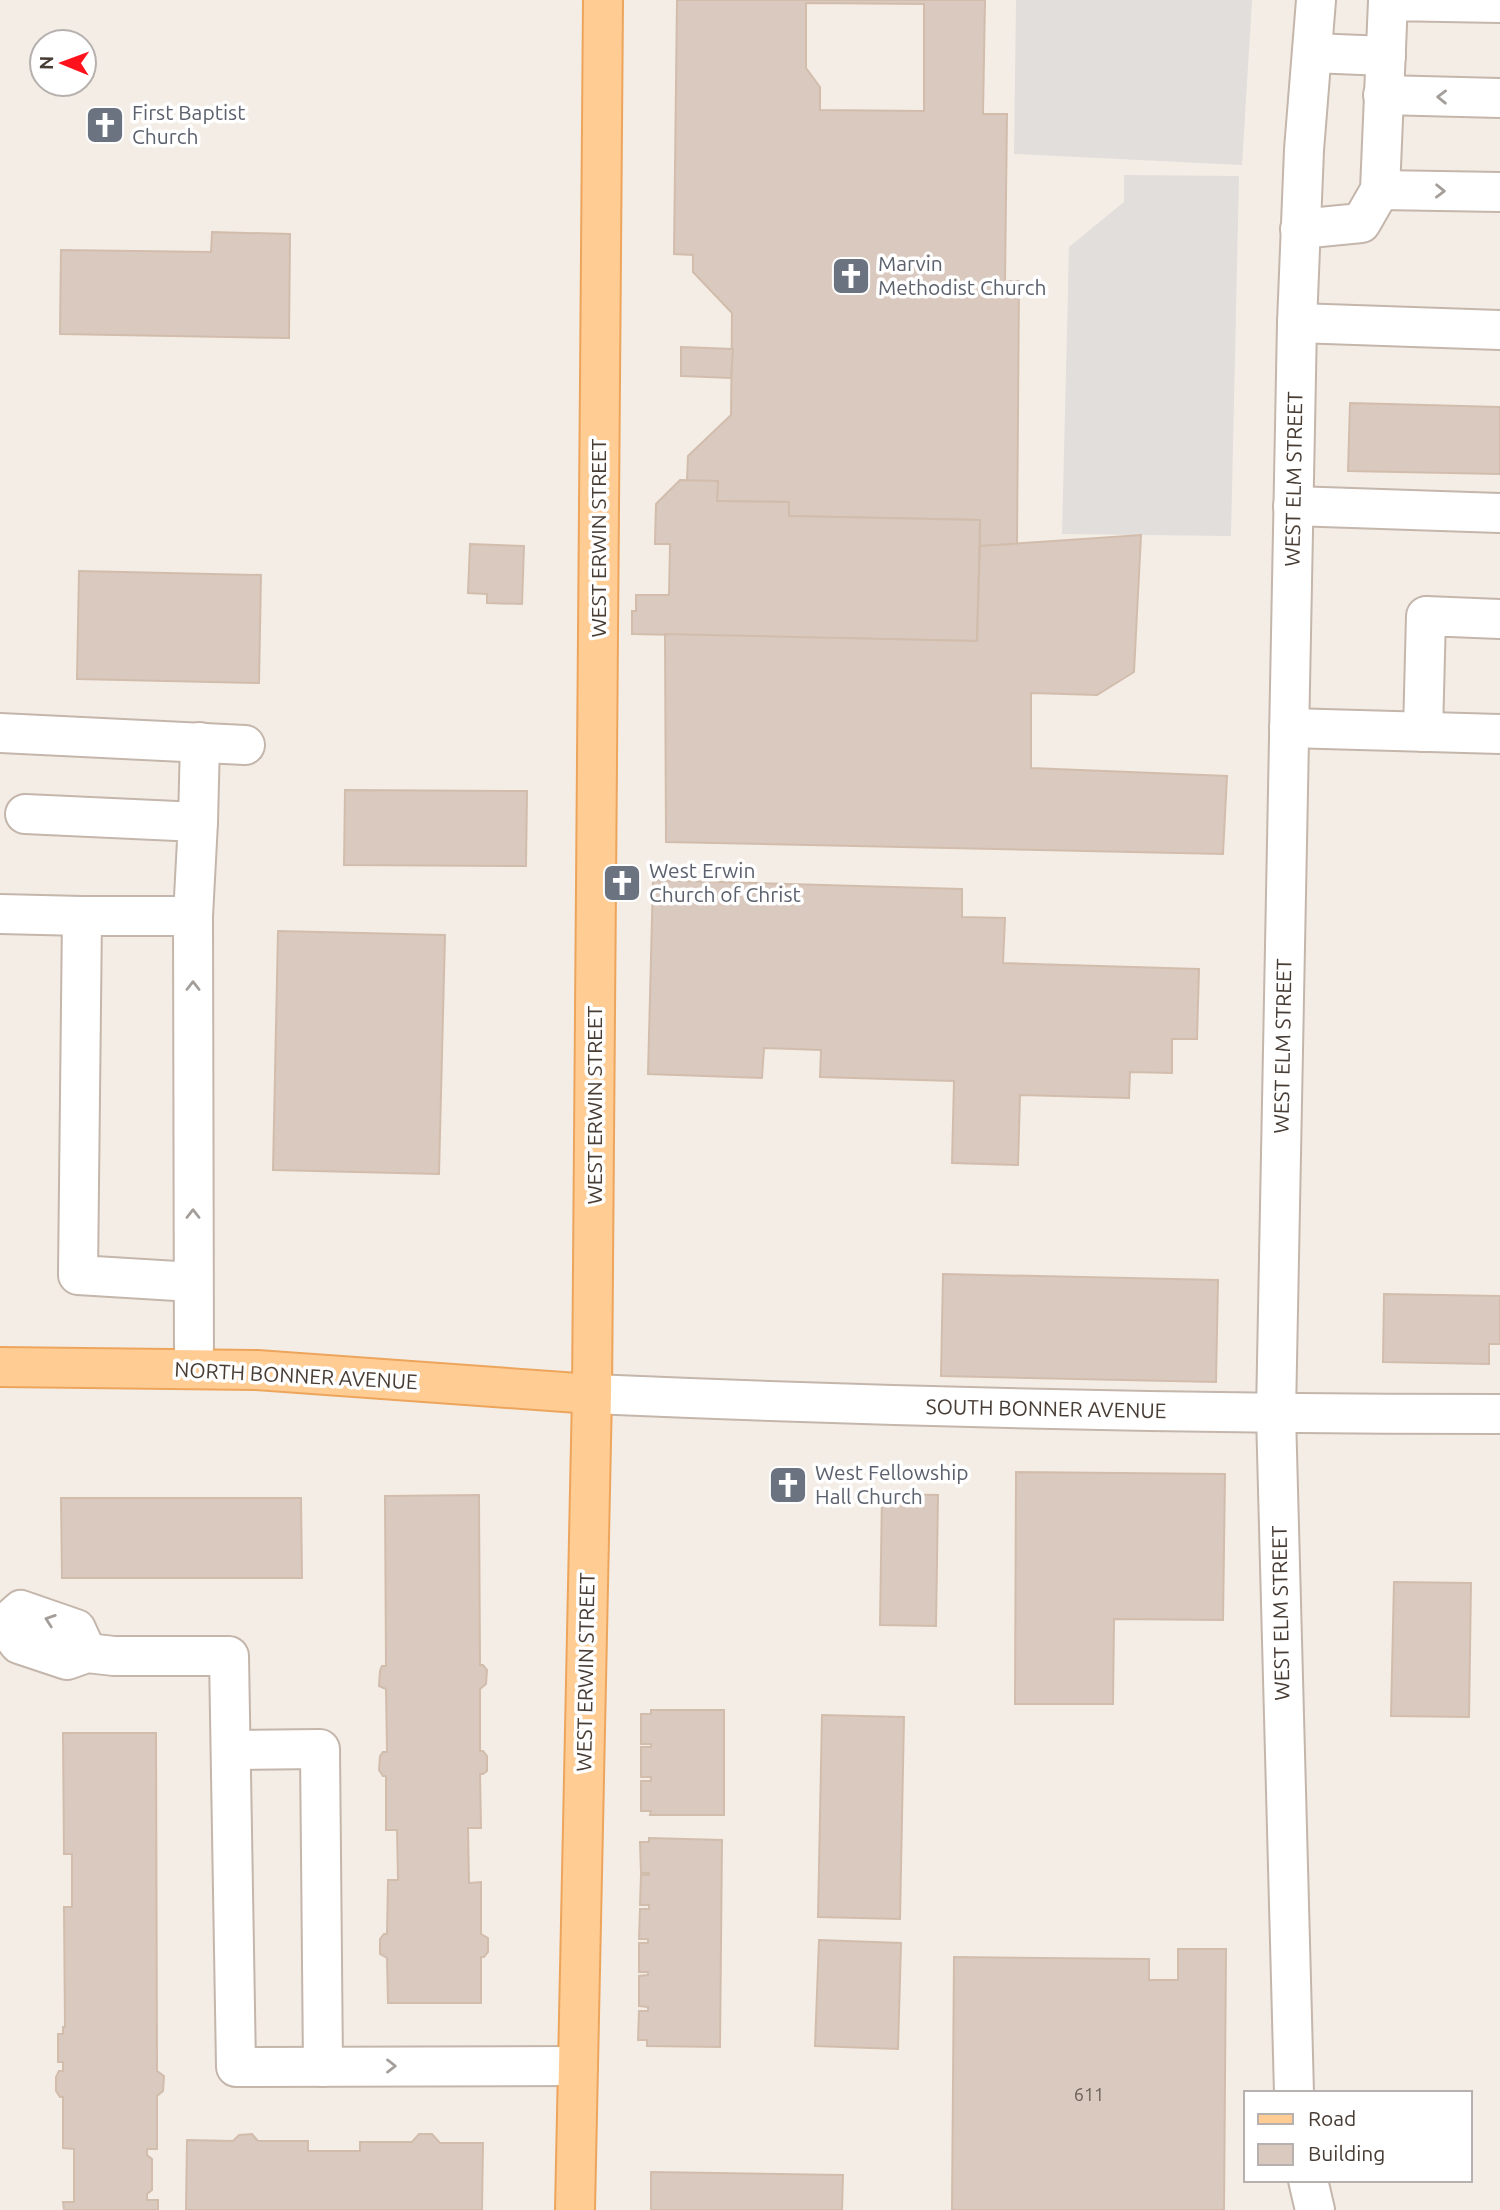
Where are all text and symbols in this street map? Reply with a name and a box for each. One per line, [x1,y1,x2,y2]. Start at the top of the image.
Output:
north arrow [28,28,98,98]
text: N [35,55,57,70]
one-way arrow [1436,89,1447,104]
place label: First Baptist Church [132,100,245,148]
church icon: First Baptist Church [84,104,126,146]
one-way arrow [1435,183,1446,199]
place label: Marvin Methodist Church [878,251,1046,299]
church icon: Marvin Methodist Church [830,255,872,297]
street label: WEST ELM STREET [1279,391,1307,567]
street label: WEST ERWIN STREET [586,438,610,638]
place label: West Erwin Church of Christ [649,858,801,906]
church icon: West Erwin Church of Christ [601,862,643,904]
street label: WEST ELM STREET [1268,958,1296,1134]
one-way arrow [185,981,201,991]
street label: WEST ERWIN STREET [582,1005,606,1205]
one-way arrow [185,1208,201,1219]
street label: NORTH BONNER AVENUE [174,1357,418,1393]
street label: SOUTH BONNER AVENUE [925,1394,1167,1422]
place label: West Fellowship Hall Church [815,1460,969,1508]
church icon: West Fellowship Hall Church [767,1464,809,1506]
street label: WEST ELM STREET [1266,1525,1294,1701]
street label: WEST ERWIN STREET [571,1572,599,1772]
one-way arrow [45,1614,57,1628]
one-way arrow [386,2058,397,2074]
house number: 611 [1074,2084,1104,2104]
legend [1244,2091,1472,2182]
text: Road [1308,2106,1356,2130]
text: Building [1308,2141,1385,2165]

